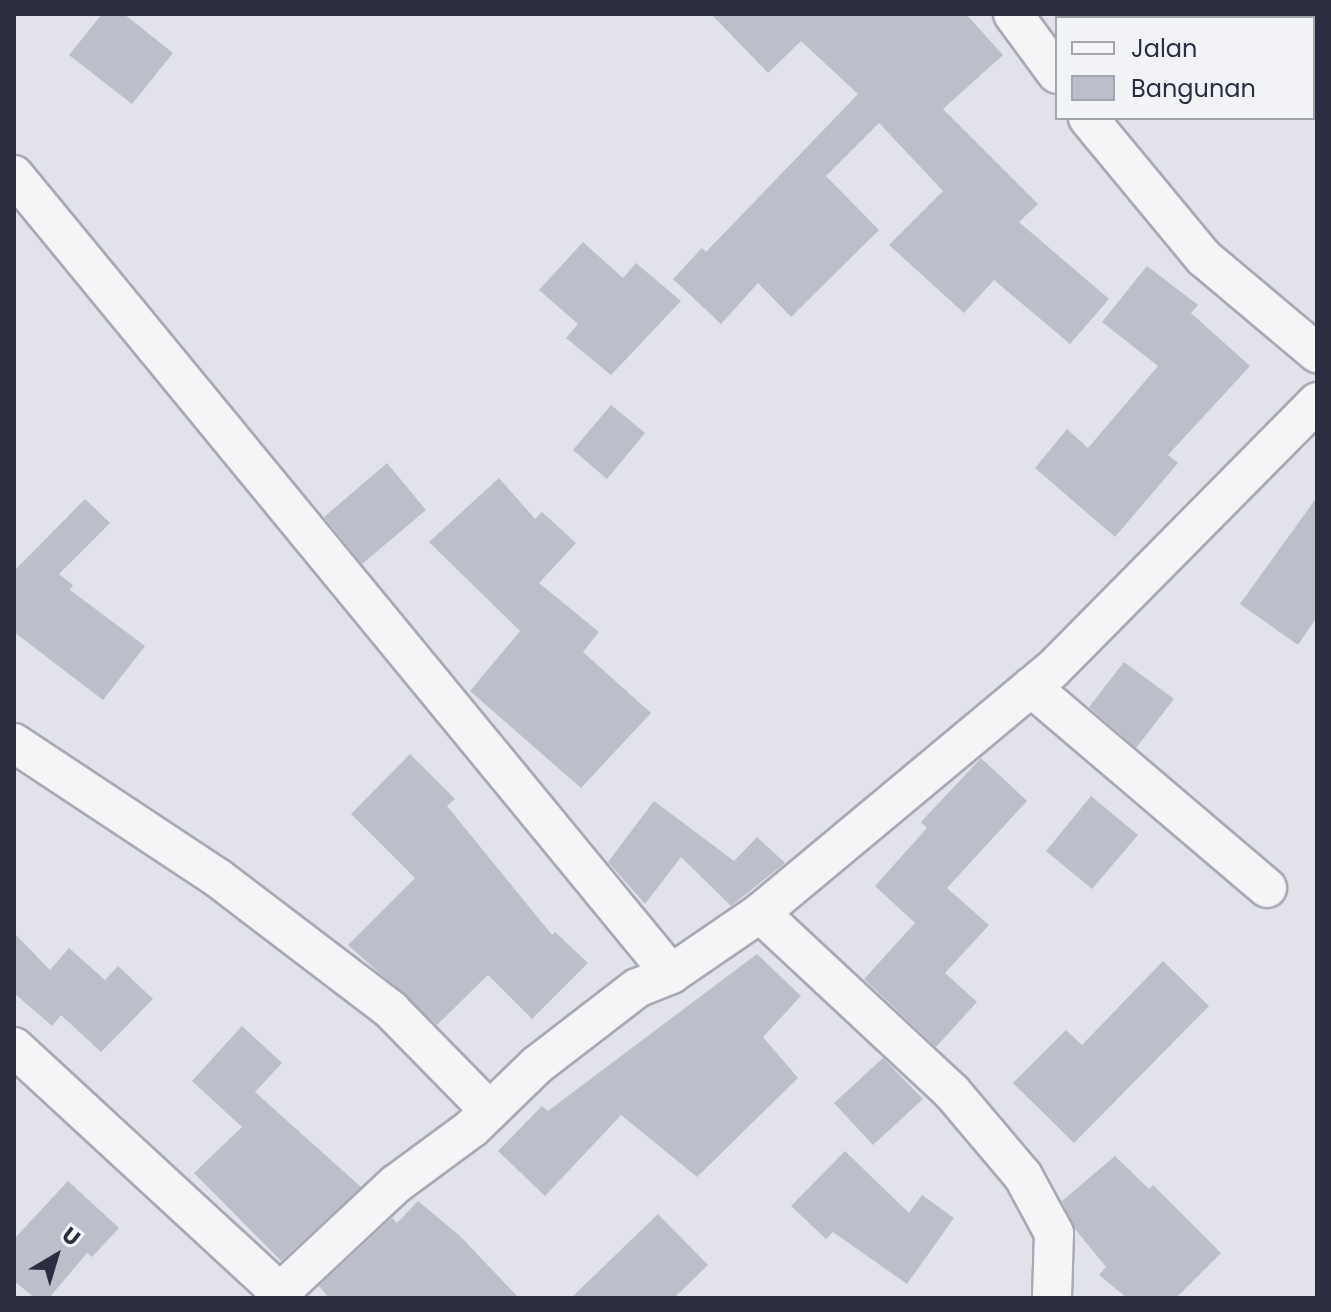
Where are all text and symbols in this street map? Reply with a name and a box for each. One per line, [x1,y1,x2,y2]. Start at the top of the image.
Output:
legend [1055,16,1315,120]
text: Jalan [1131,32,1197,65]
text: Bangunan [1131,72,1256,105]
north arrow [16,1216,96,1296]
text: U [55,1220,87,1254]

